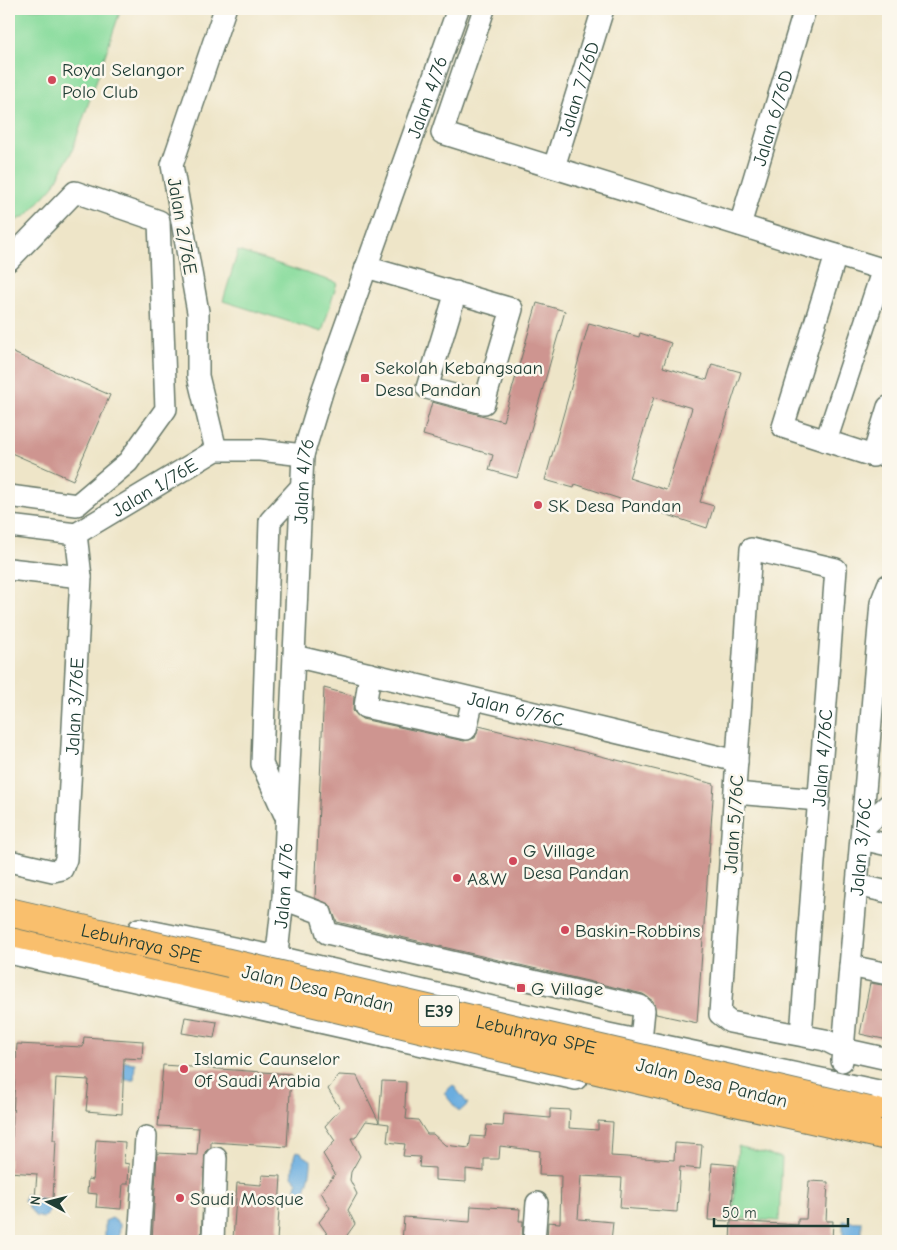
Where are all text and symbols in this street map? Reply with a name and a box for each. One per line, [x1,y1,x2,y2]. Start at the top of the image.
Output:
street label: Jalan 7/76D [554,39,604,139]
street label: Jalan 4/76 [403,53,452,141]
place label: Royal Selangor Polo Club [62,59,184,103]
street label: Jalan 6/76D [748,67,798,169]
marker: Royal Selangor Polo Club [46,74,58,86]
street label: Jalan 2/76E [163,176,201,276]
place label: Sekolah Kebangsaan Desa Pandan [375,357,543,401]
marker: Sekolah Kebangsaan Desa Pandan [359,372,371,384]
street label: Jalan 4/76 [290,436,319,524]
street label: Jalan 1/76E [108,454,202,522]
place label: SK Desa Pandan [548,495,681,517]
marker: SK Desa Pandan [532,499,544,511]
street label: Jalan 3/76E [62,657,89,756]
street label: Jalan 6/76C [465,687,567,732]
street label: Jalan 4/76C [808,708,837,807]
street label: Jalan 5/76C [720,774,748,874]
street label: Jalan 3/76C [846,797,876,897]
place label: G Village Desa Pandan [523,840,629,884]
street label: Jalan 4/76 [270,842,298,930]
marker: G Village Desa Pandan [507,855,519,867]
place label: A&W [467,868,507,890]
marker: A&W [451,872,463,884]
street label: Lebuhraya SPE [79,919,204,968]
place label: Baskin-Robbins [575,920,700,942]
marker: Baskin-Robbins [559,924,571,936]
street label: Jalan Desa Pandan [240,961,396,1017]
place label: G Village [531,978,603,1000]
marker: G Village [515,982,527,994]
road number: E39 [419,996,459,1026]
street label: Lebuhraya SPE [474,1010,598,1059]
place label: Islamic Caunselor Of Saudi Arabia [194,1048,340,1092]
street label: Jalan Desa Pandan [634,1054,790,1112]
marker: Islamic Caunselor Of Saudi Arabia [178,1063,190,1075]
north arrow [22,1178,72,1228]
place label: Saudi Mosque [190,1188,303,1210]
marker: Saudi Mosque [174,1192,186,1204]
text: N [27,1195,45,1206]
scale bar [714,1195,848,1227]
text: 50 m [722,1204,757,1222]

